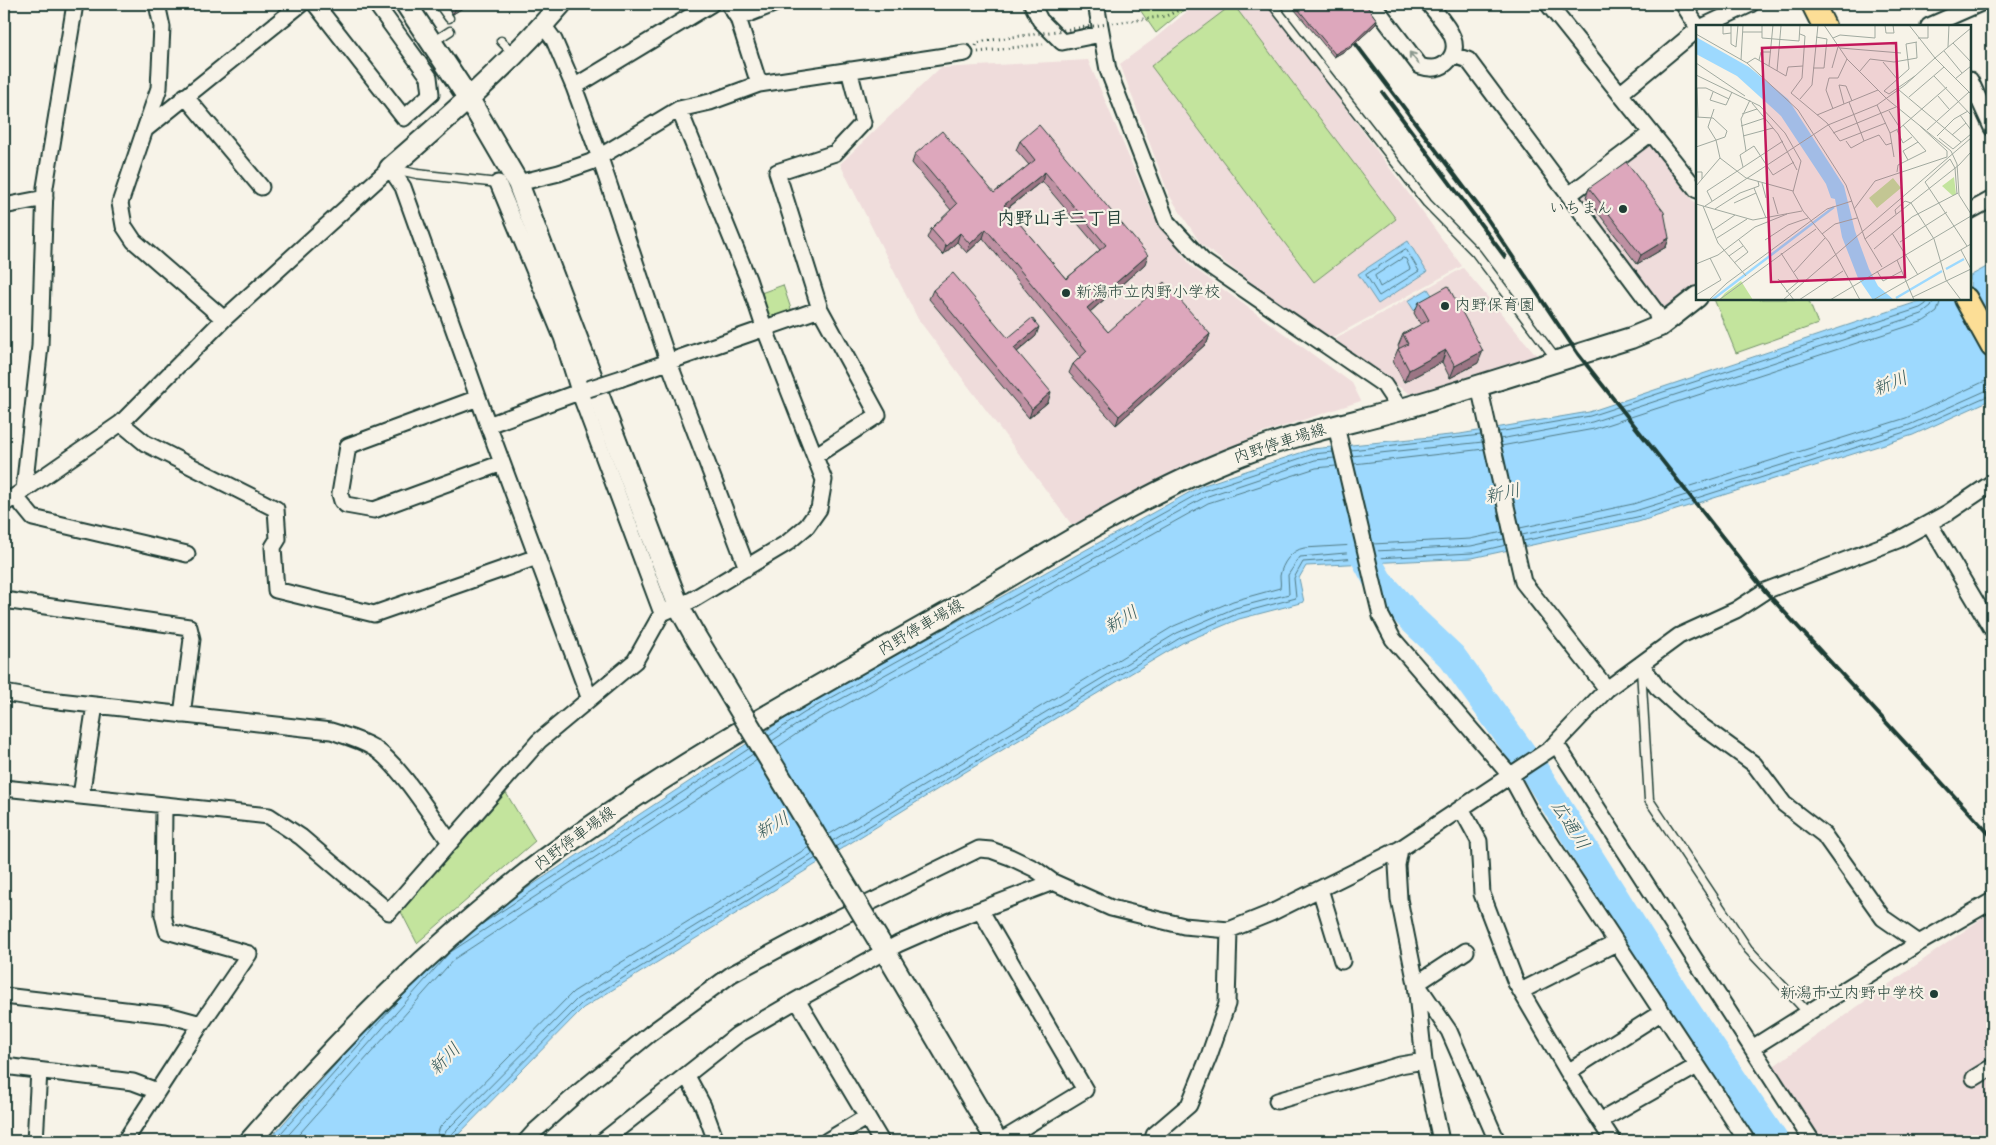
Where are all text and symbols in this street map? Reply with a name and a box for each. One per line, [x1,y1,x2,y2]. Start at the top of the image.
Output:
inset map [1696,25,1971,300]
one-way arrow [1408,52,1419,65]
place label: いちまん [1549,197,1613,221]
marker: いちまん [1617,203,1629,215]
district label: 内野山手二丁目 [997,207,1123,233]
place label: 新潟市立内野小学校 [1076,281,1220,305]
marker: 新潟市立内野小学校 [1060,287,1072,299]
place label: 内野保育園 [1455,294,1535,318]
marker: 内野保育園 [1439,300,1451,312]
water label: 新川 [1869,366,1913,404]
street label: 内野停車場線 [1231,418,1329,470]
water label: 新川 [1483,479,1523,511]
street label: 内野停車場線 [873,594,969,662]
water label: 新川 [1100,601,1144,641]
water label: 広通川 [1544,796,1594,856]
street label: 内野停車場線 [529,801,621,877]
water label: 新川 [751,807,795,847]
place label: 新潟市立内野中学校 [1780,982,1924,1006]
marker: 新潟市立内野中学校 [1928,988,1940,1000]
water label: 新川 [424,1038,468,1082]

